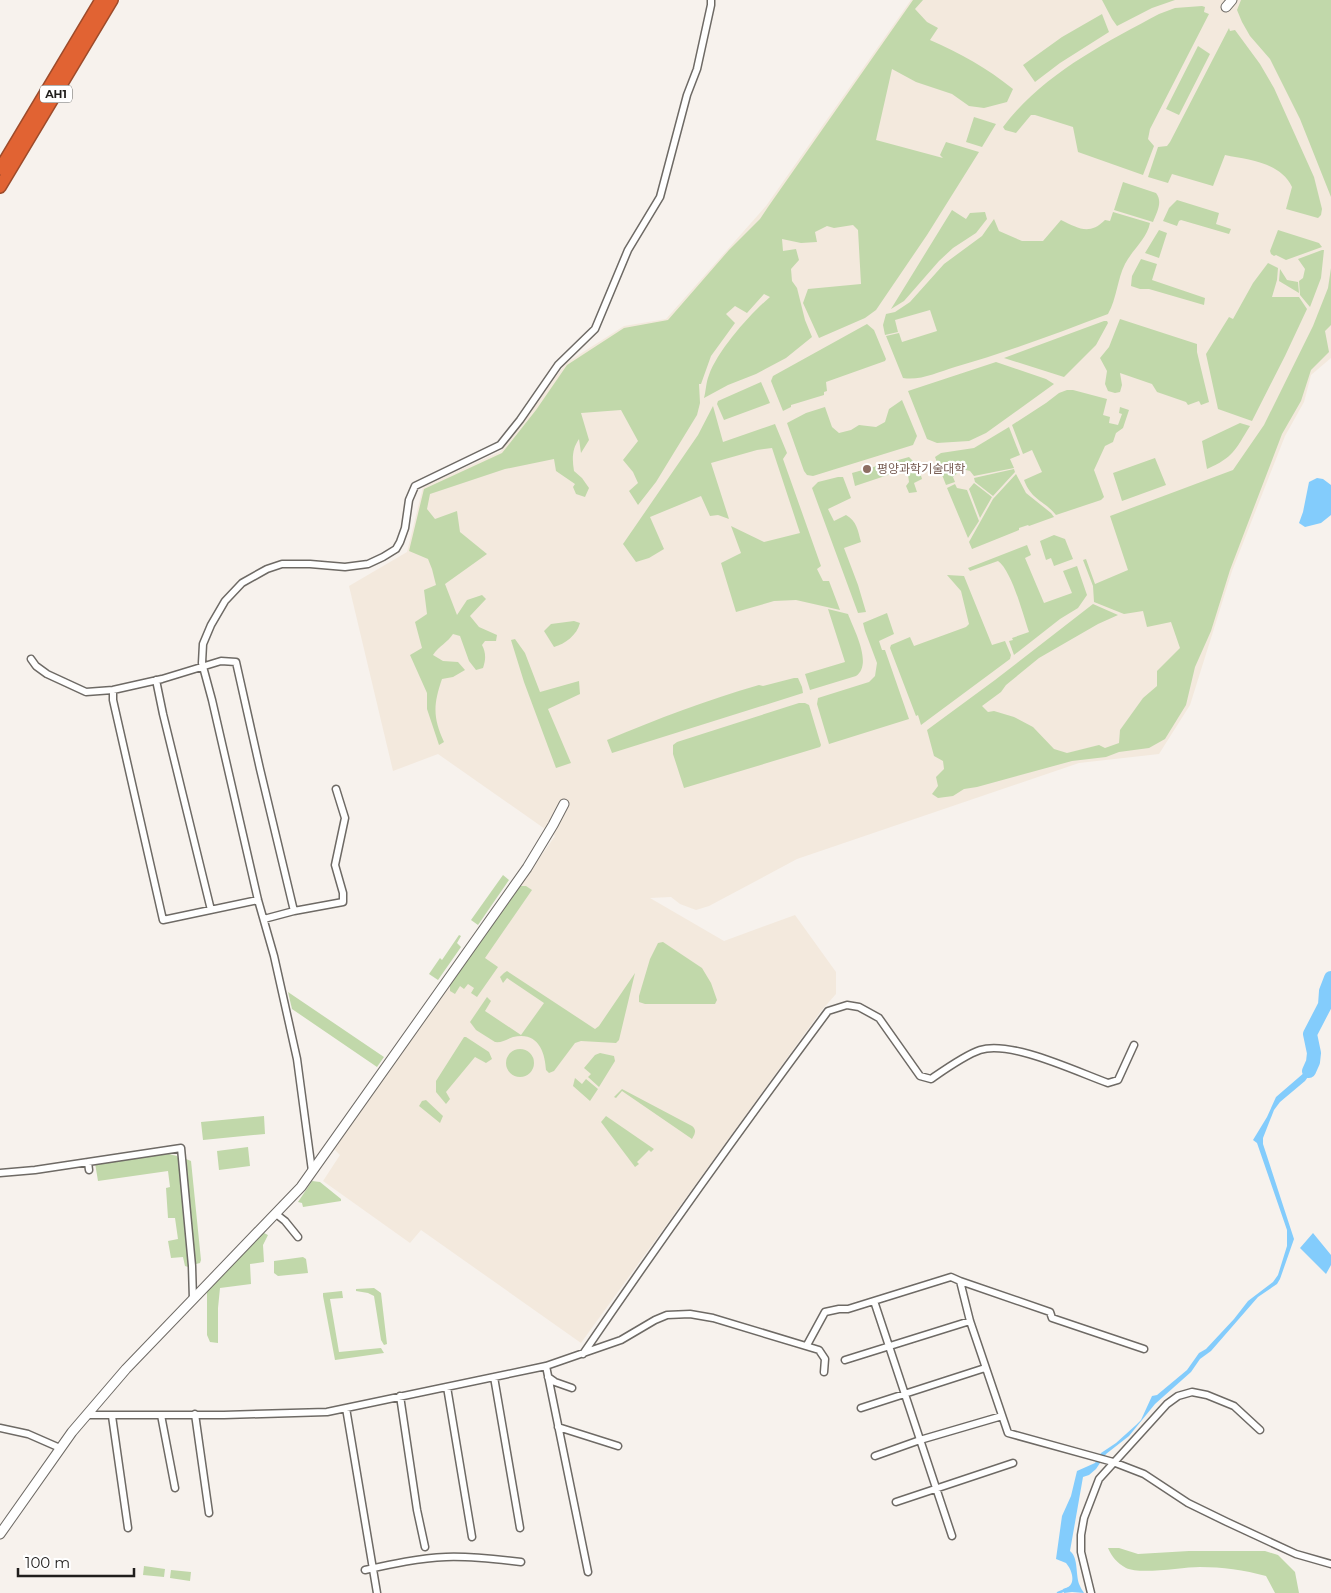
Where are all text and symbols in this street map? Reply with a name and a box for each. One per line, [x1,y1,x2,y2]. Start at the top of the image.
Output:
road number: AH1 [40,86,72,102]
place label: 평양과학기술대학 [877,461,965,476]
marker: 평양과학기술대학 [861,463,873,475]
scale bar [18,1546,134,1578]
text: 100 m [25,1553,70,1572]

